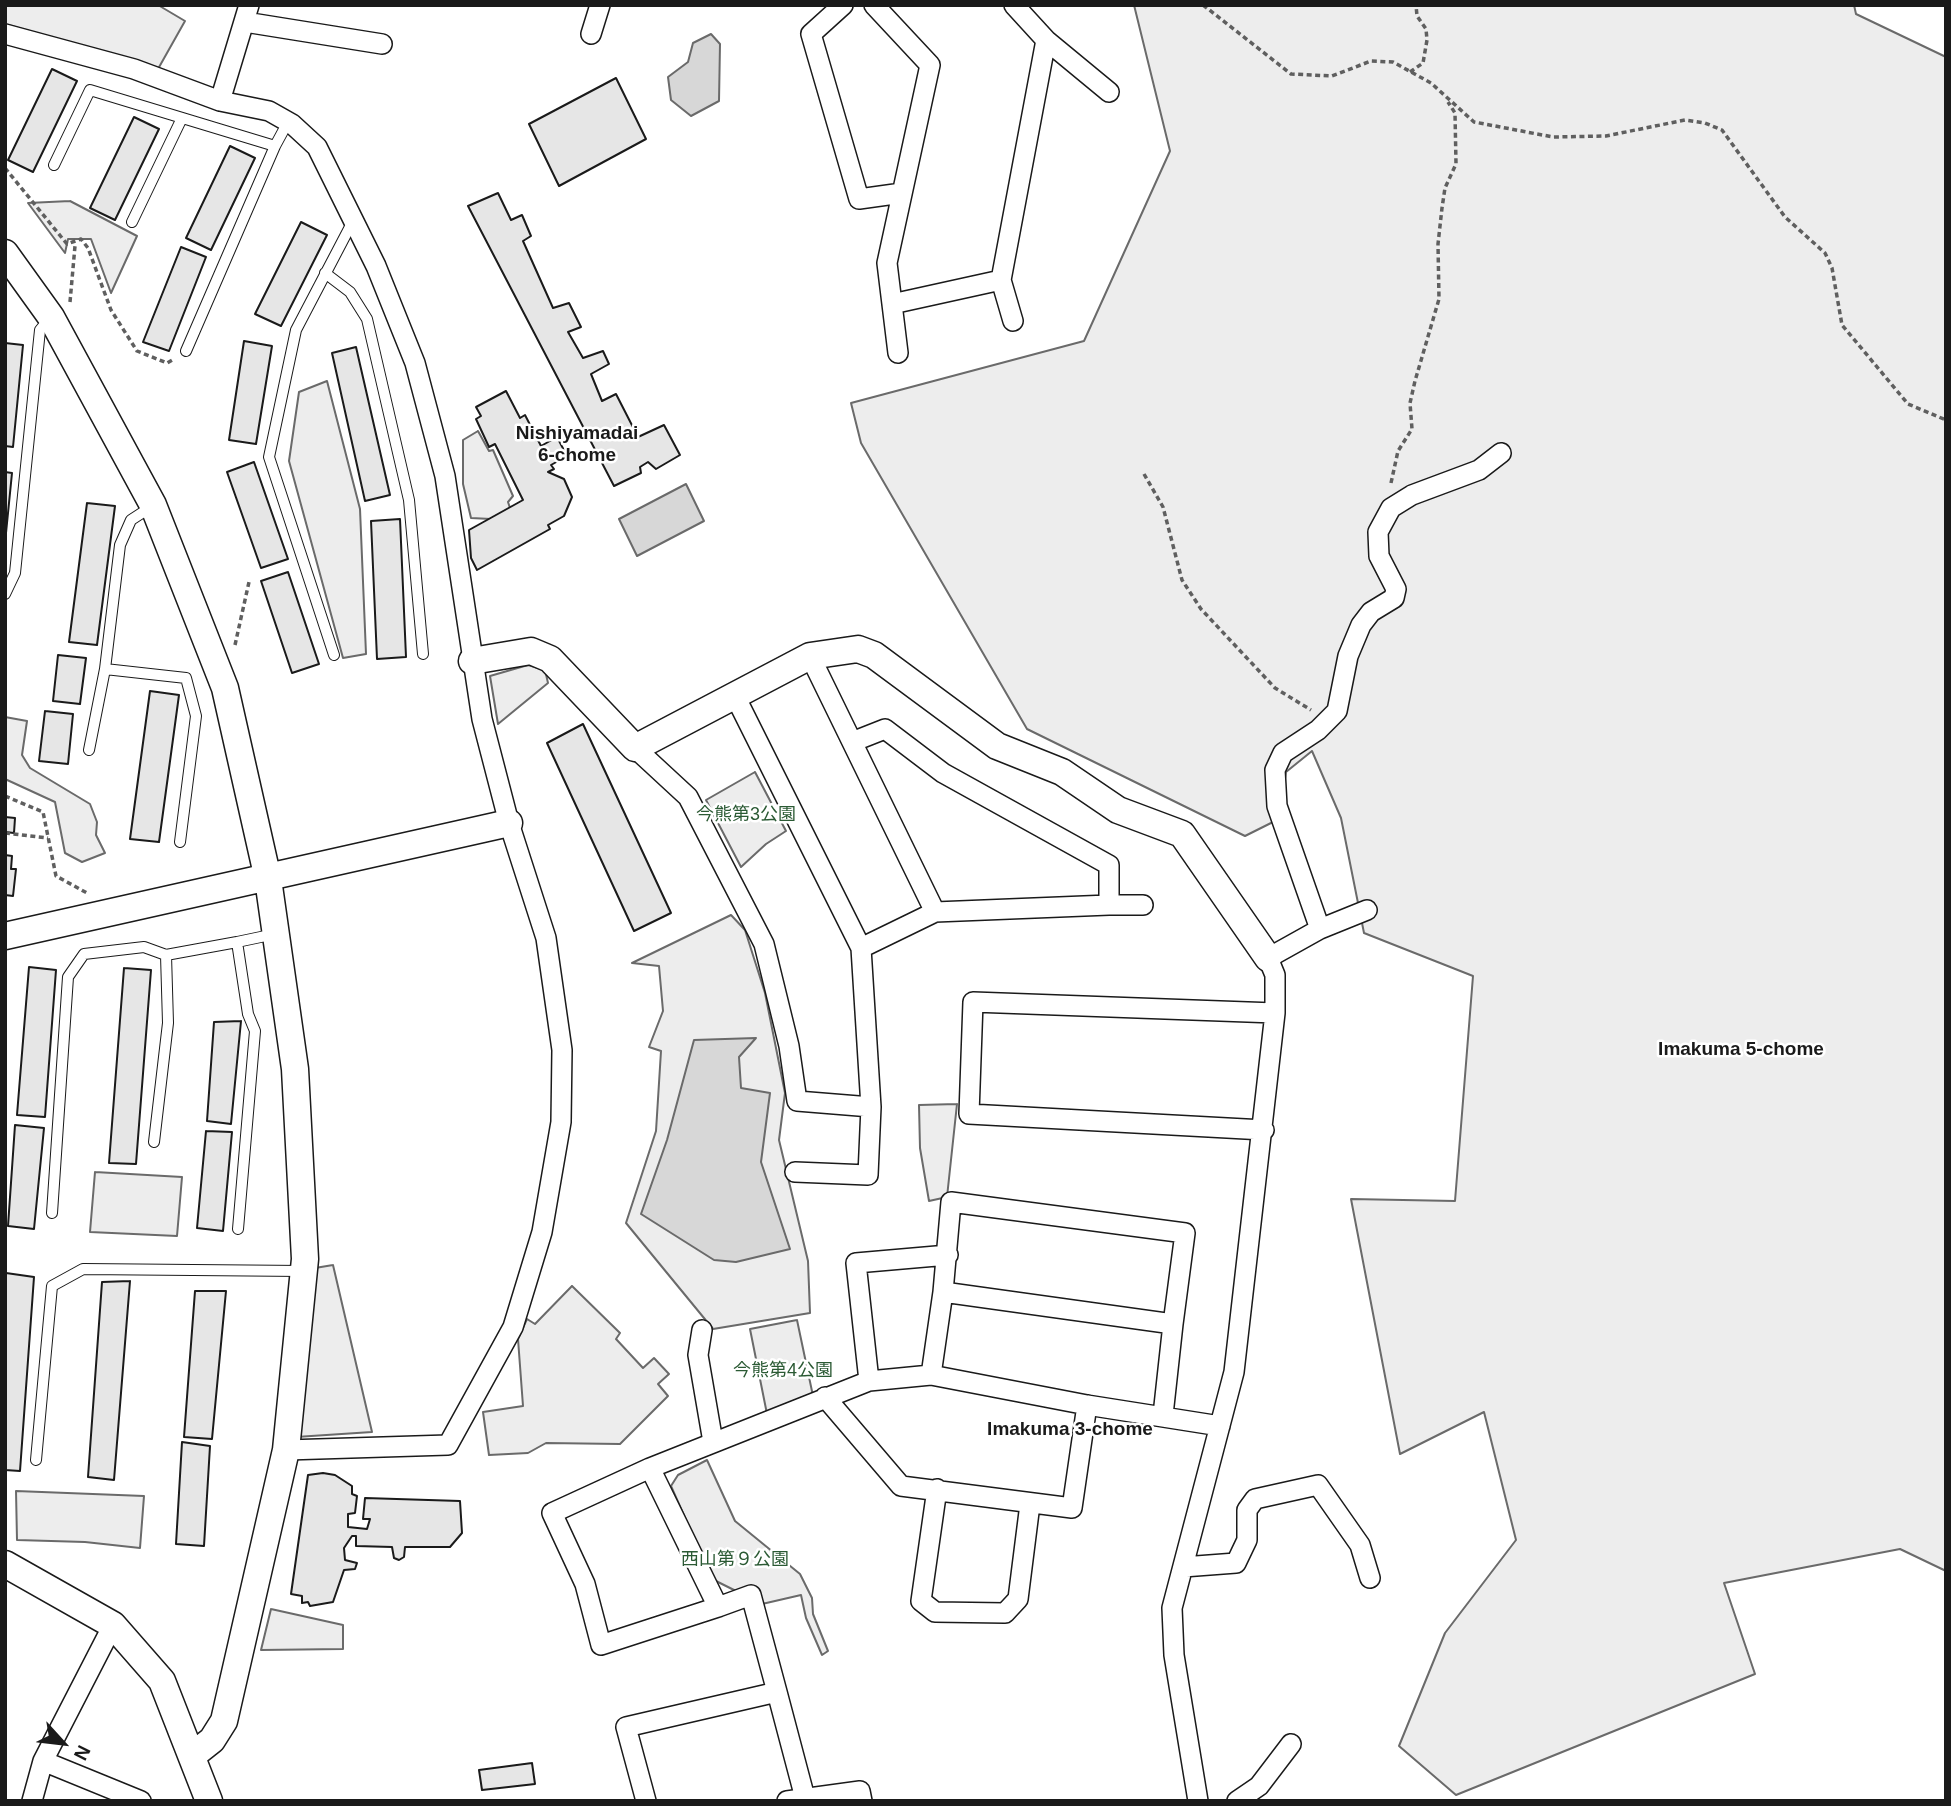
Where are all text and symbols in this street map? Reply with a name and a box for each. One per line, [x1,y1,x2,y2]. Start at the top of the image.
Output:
district label: Nishiyamadai 6-chome [516,423,638,467]
park label: 今熊第3公園 [696,804,796,826]
district label: Imakuma 5-chome [1658,1039,1824,1061]
park label: 今熊第4公園 [733,1360,833,1382]
district label: Imakuma 3-chome [987,1419,1153,1441]
park label: 西山第９公園 [681,1549,789,1571]
north arrow [28,1708,98,1778]
text: N [70,1742,95,1764]

